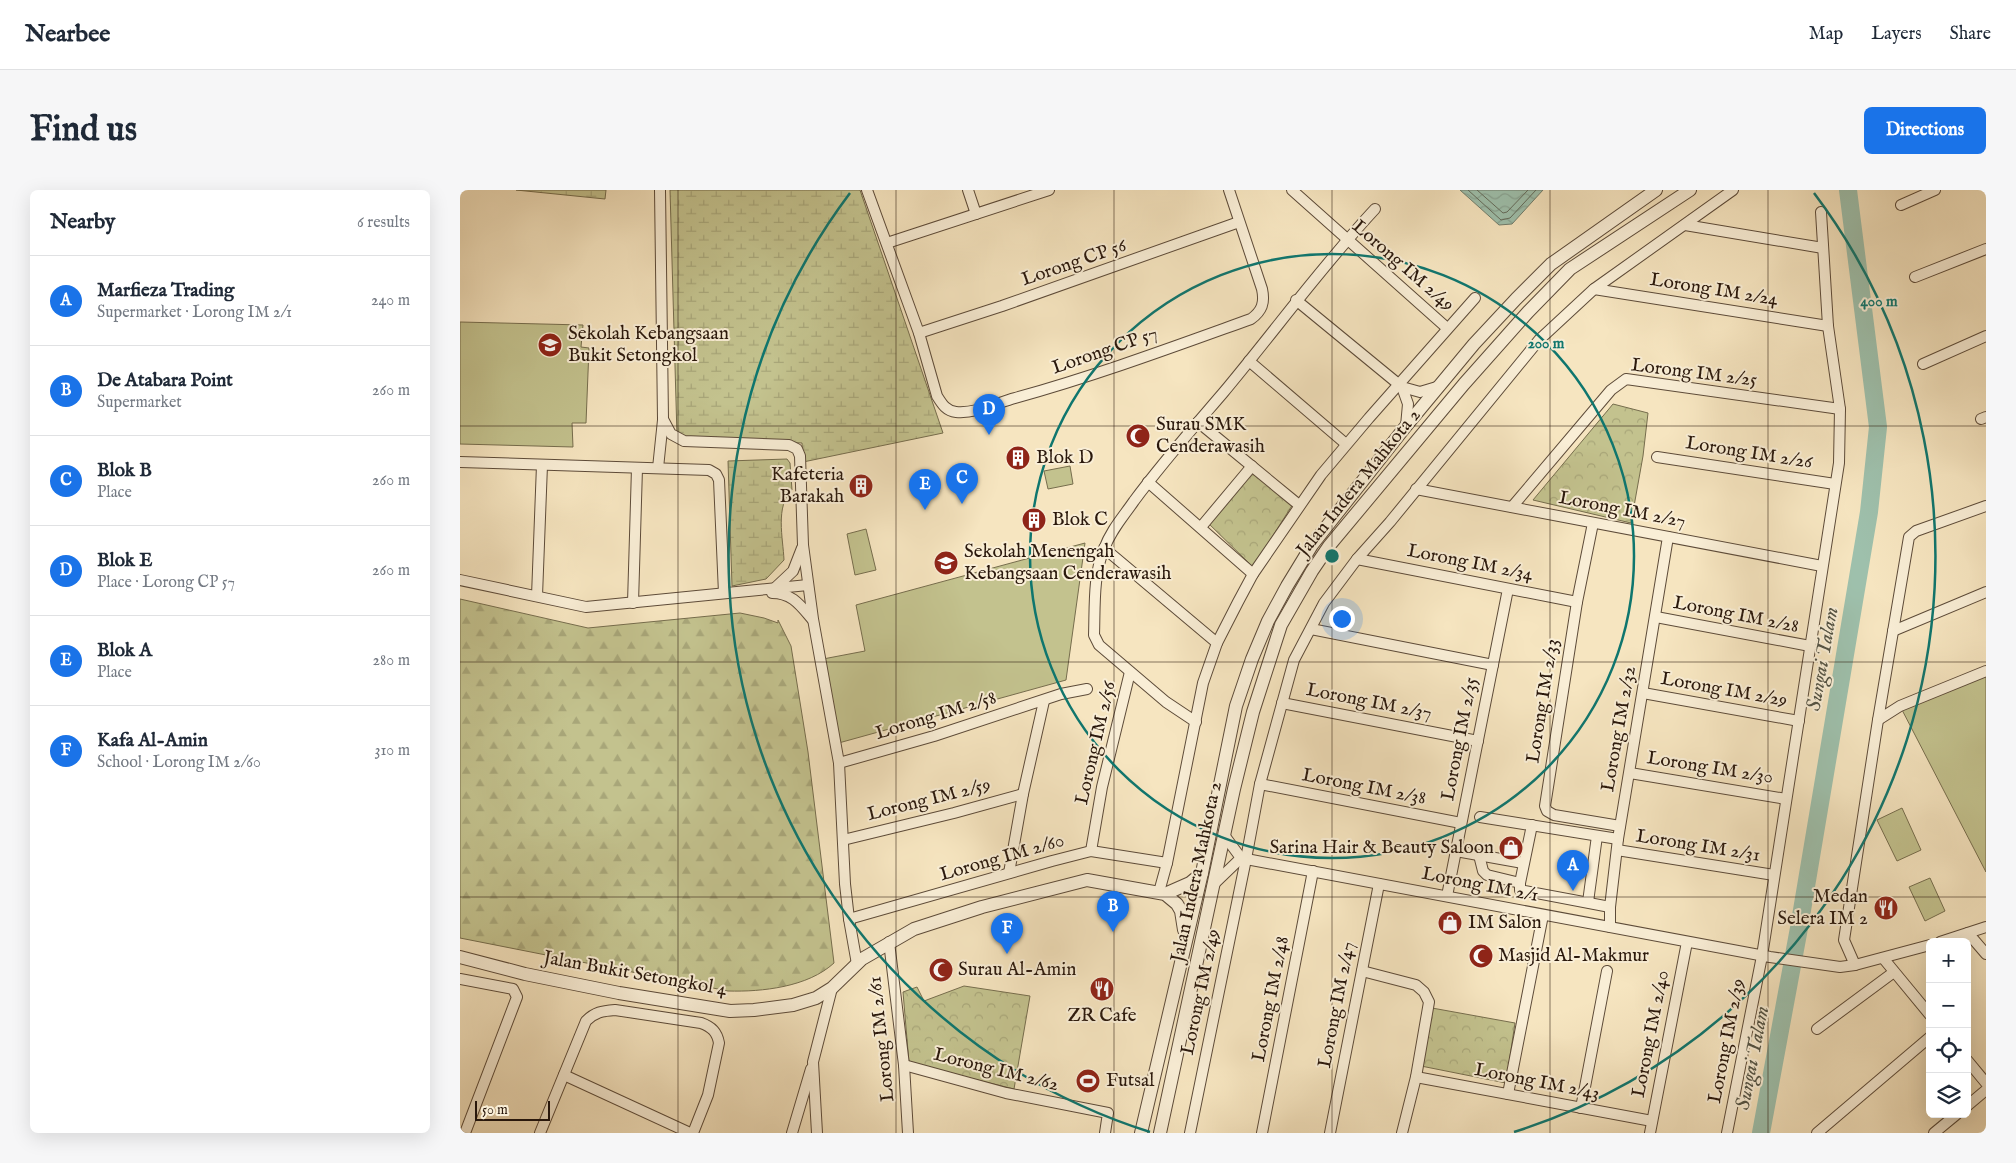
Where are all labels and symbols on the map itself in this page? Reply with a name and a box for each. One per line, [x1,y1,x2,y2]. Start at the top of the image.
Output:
street label: Lorong IM 2/49 [1347,215,1459,317]
street label: Lorong CP 56 [1018,234,1130,292]
street label: Lorong IM 2/24 [1648,268,1780,312]
text: 400 m [1861,292,1898,311]
place label: Sekolah Kebangsaan Bukit Setongkol [568,322,729,368]
street label: Lorong CP 57 [1049,322,1161,380]
school or university icon: Sekolah Kebangsaan Bukit Setongkol [537,332,563,358]
text: 200 m [1528,334,1565,353]
street label: Lorong IM 2/25 [1630,353,1759,393]
pin: D [973,394,1005,435]
street label: Jalan Indera Mahkota 2 [1291,404,1426,564]
place label: Surau SMK Cenderawasih [1156,413,1265,459]
mosque icon: Surau SMK Cenderawasih [1125,423,1151,449]
street label: Lorong IM 2/26 [1684,431,1815,475]
building icon: Blok D [1005,445,1031,471]
place label: Blok D [1036,446,1093,470]
place label: Kafeteria Barakah [771,463,845,509]
pin: C [946,463,978,504]
pin: E [909,469,941,510]
building icon: Kafeteria Barakah [848,473,874,499]
street label: Lorong IM 2/27 [1557,486,1687,534]
building icon: Blok C [1021,507,1047,533]
place label: Blok C [1052,508,1108,532]
street label: Lorong IM 2/34 [1405,539,1536,587]
place label: Sekolah Menengah Kebangsaan Cenderawasih [964,540,1171,586]
centre of rings [1323,547,1341,565]
school or university icon: Sekolah Menengah Kebangsaan Cenderawasih [933,550,959,576]
street label: Lorong IM 2/28 [1671,591,1801,639]
water label: Sungai Talam [1802,605,1845,713]
your location [1329,606,1355,632]
street label: Lorong IM 2/33 [1521,637,1565,765]
street label: Lorong IM 2/32 [1596,664,1642,794]
street label: Lorong IM 2/29 [1659,667,1789,713]
street label: Lorong IM 2/35 [1436,675,1484,803]
street label: Lorong IM 2/56 [1070,678,1122,807]
street label: Lorong IM 2/37 [1304,678,1434,726]
street label: Lorong IM 2/58 [872,686,1000,746]
street label: Lorong IM 2/30 [1645,746,1775,790]
street label: Lorong IM 2/38 [1300,763,1428,811]
street label: Lorong IM 2/59 [865,773,993,827]
street label: Jalan Indera Mahkota 2 [1166,780,1228,966]
street label: Lorong IM 2/31 [1634,824,1762,868]
street label: Lorong IM 2/60 [937,829,1067,887]
shop icon: Sarina Hair & Beauty Saloon [1498,835,1524,861]
place label: Sarina Hair & Beauty Saloon [1269,836,1494,860]
pin: A [1557,850,1589,891]
street label: Lorong IM 2/1 [1420,862,1540,908]
place label: Medan Selera IM 2 [1777,885,1868,931]
pin: B [1097,891,1129,932]
restaurant icon: Medan Selera IM 2 [1873,895,1899,921]
shop icon: IM Salon [1437,910,1463,936]
place label: IM Salon [1468,911,1542,935]
pin: F [991,913,1023,954]
street label: Lorong IM 2/49 [1176,927,1226,1057]
street label: Lorong IM 2/48 [1247,934,1295,1064]
street label: Lorong IM 2/47 [1313,940,1361,1070]
mosque icon: Masjid Al-Makmur [1468,943,1494,969]
place label: Masjid Al-Makmur [1498,944,1649,968]
street label: Jalan Bukit Setongkol 4 [539,946,729,1002]
mosque icon: Surau Al-Amin [928,957,954,983]
place label: Surau Al-Amin [958,958,1076,982]
street label: Lorong IM 2/40 [1627,968,1675,1100]
street label: Lorong IM 2/61 [863,975,901,1103]
restaurant icon: ZR Cafe [1089,976,1115,1002]
street label: Lorong IM 2/39 [1703,977,1751,1105]
place label: ZR Cafe [1067,1004,1137,1028]
water label: Sungai Talam [1731,1004,1776,1112]
street label: Lorong IM 2/62 [931,1043,1061,1097]
street label: Lorong IM 2/43 [1472,1058,1602,1106]
sports icon: Futsal [1075,1068,1101,1094]
place label: Futsal [1106,1069,1155,1093]
scale bar [475,1098,550,1121]

